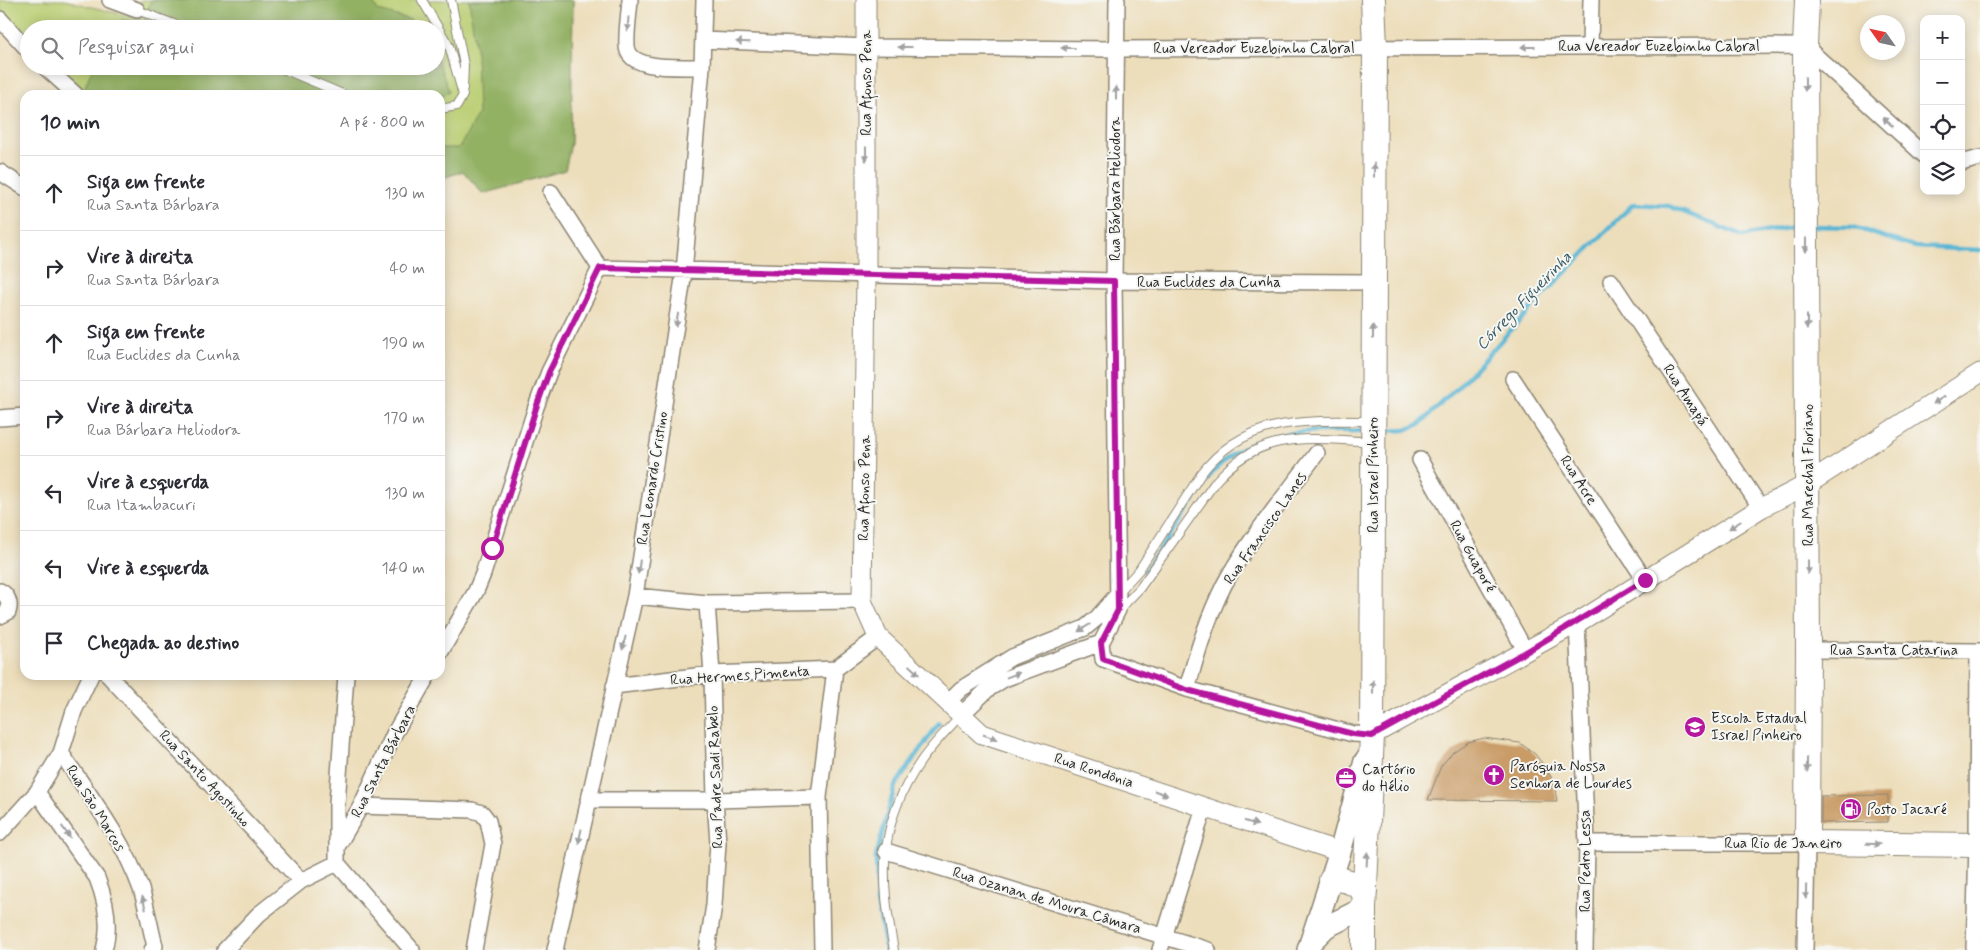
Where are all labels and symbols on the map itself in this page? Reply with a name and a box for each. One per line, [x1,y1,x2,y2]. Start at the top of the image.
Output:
north arrow [1860,15,1905,60]
one-way arrow [624,16,632,32]
street label: Rua Afonso Pena [857,29,879,136]
street label: Rua Vereador Euzebinho Cabral [1558,37,1760,57]
one-way arrow [735,38,751,46]
street label: Rua Vereador Euzebinho Cabral [1153,39,1355,59]
one-way arrow [897,43,913,51]
one-way arrow [1520,43,1536,51]
one-way arrow [1060,44,1076,52]
one-way arrow [1801,76,1809,92]
one-way arrow [1112,84,1120,100]
street label: Rua Bárbara Heliodora [1106,116,1126,261]
one-way arrow [1882,116,1894,128]
one-way arrow [862,146,870,162]
one-way arrow [1370,162,1378,178]
one-way arrow [1802,237,1810,253]
water label: Córrego Figueirinha [1472,247,1578,356]
street label: Rua Euclides da Cunha [1137,273,1281,293]
one-way arrow [672,312,680,328]
one-way arrow [1803,314,1811,330]
one-way arrow [1369,324,1377,340]
street label: Rua Amapá [1658,361,1713,430]
one-way arrow [1932,395,1946,404]
street label: Rua Marechal Floriano [1799,404,1819,546]
street label: Rua Leonardo Cristino [633,410,673,546]
street label: Rua Israel Pinheiro [1364,417,1384,533]
street label: Rua Afonso Pena [854,434,878,541]
street label: Rua Acre [1555,452,1602,509]
street label: Rua Francisco Lanes [1219,468,1312,589]
street label: Rua Guaporé [1444,517,1500,596]
one-way arrow [1728,520,1741,529]
route start [481,537,504,560]
one-way arrow [635,559,643,575]
one-way arrow [1804,560,1812,576]
route end [1634,569,1657,592]
one-way arrow [1077,623,1091,632]
one-way arrow [620,636,628,651]
street label: Rua Santa Catarina [1830,641,1958,661]
street label: Rua Hermes Pimenta [670,661,811,691]
one-way arrow [907,664,919,676]
one-way arrow [1006,671,1021,679]
one-way arrow [1369,678,1377,694]
street label: Rua Santa Bárbara [347,702,421,821]
street label: Rua Padre Sadi Rabelo [704,705,728,849]
place label: Escola Estadual Israel Pinheiro [1711,709,1807,746]
school or university icon: Escola Estadual Israel Pinheiro [1683,715,1707,739]
street label: Rua Santo Agostinho [154,726,254,831]
one-way arrow [983,734,998,741]
street label: Rua Rondônia [1051,749,1136,793]
place label: Paróquia Nossa Senhora de Lourdes [1510,757,1632,794]
one-way arrow [1803,757,1811,773]
place label: Cartório do Hélio [1362,760,1415,797]
street label: Rua São Marcos [61,762,130,856]
church icon: Paróquia Nossa Senhora de Lourdes [1482,763,1506,787]
office icon: Cartório do Hélio [1334,766,1358,790]
one-way arrow [1154,790,1169,797]
fuel station icon: Posto Jacaré [1839,797,1863,821]
place label: Posto Jacaré [1867,800,1947,820]
street label: Rua Pedro Lessa [1576,810,1596,912]
one-way arrow [1243,820,1258,827]
one-way arrow [61,825,71,839]
one-way arrow [576,829,584,844]
street label: Rua Rio de Janeiro [1724,834,1842,854]
one-way arrow [1865,840,1881,848]
one-way arrow [1363,851,1371,867]
street label: Rua Ozanan de Moura Câmara [950,863,1144,939]
one-way arrow [1802,884,1810,900]
one-way arrow [140,896,148,911]

